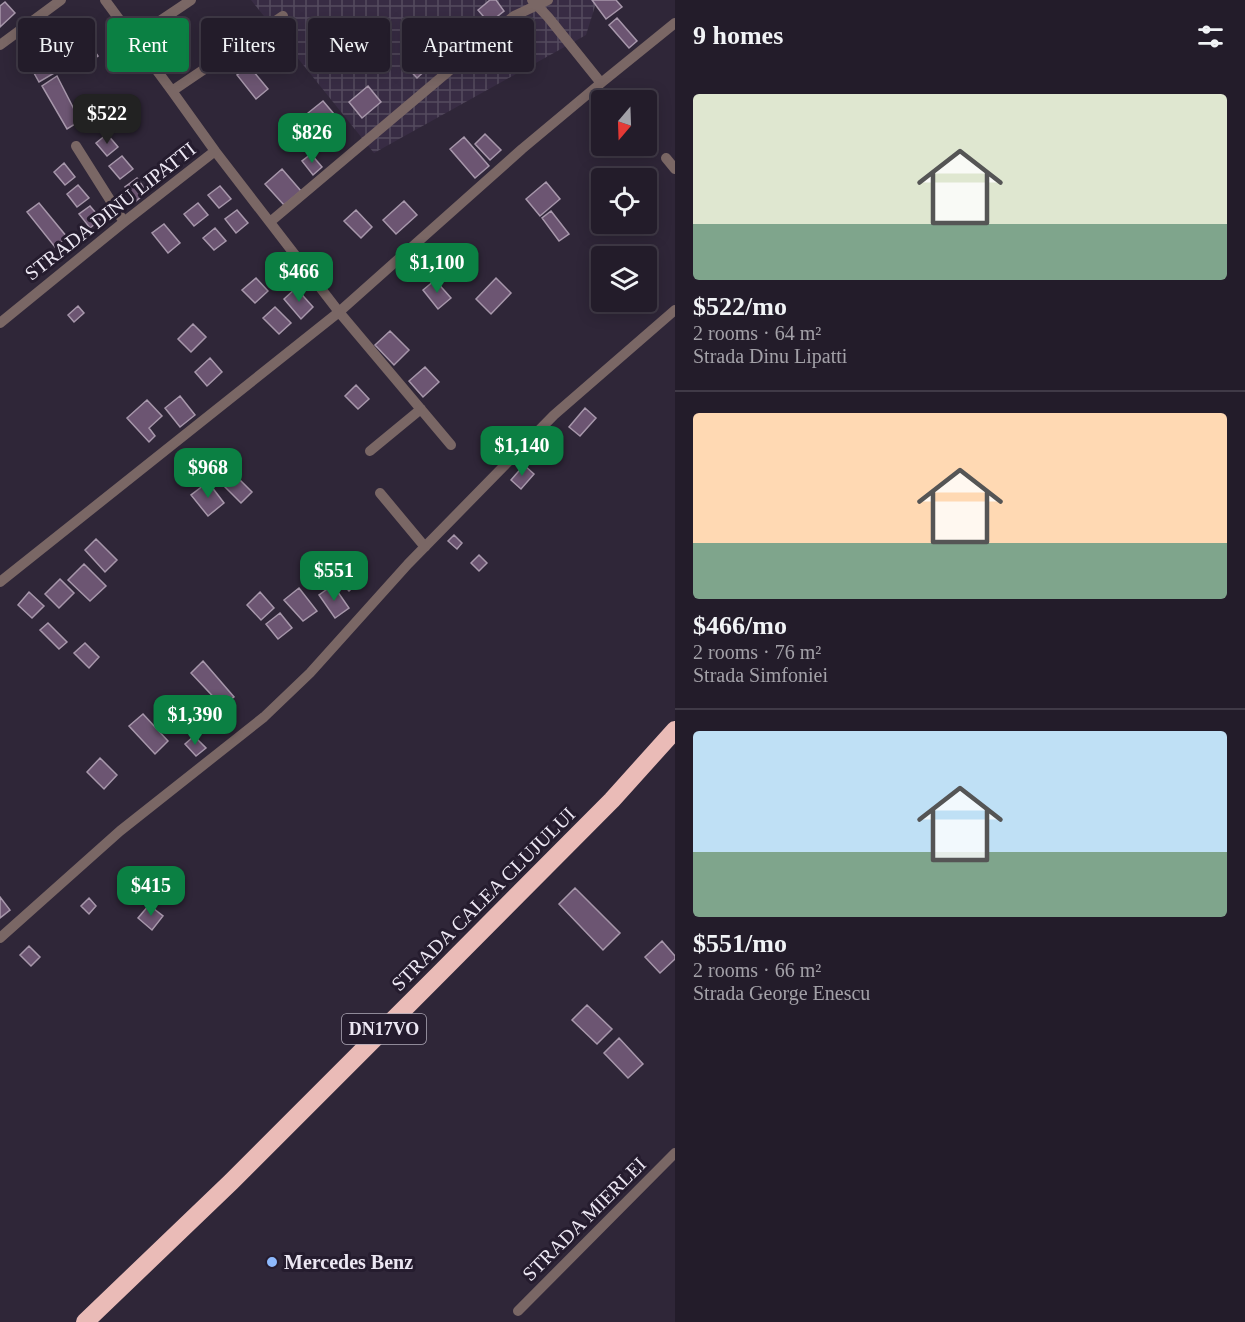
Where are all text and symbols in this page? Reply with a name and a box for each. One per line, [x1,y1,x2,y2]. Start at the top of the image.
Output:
chip: Buy [18,18,95,72]
chip: Rent [107,18,189,72]
chip: Filters [201,18,296,72]
chip: New [308,18,390,72]
chip: Apartment [402,18,534,72]
icon: filters [1194,20,1227,53]
text: 9 homes [693,21,783,50]
north arrow [591,90,657,156]
map controls [591,90,657,312]
pin: $522 [71,94,143,145]
text: $522 [87,102,127,124]
pin: $826 [276,113,348,164]
text: $826 [292,121,332,143]
icon: home [906,133,1014,241]
street label: STRADA DINU LIPATTI [20,138,200,284]
button: locate [591,168,657,234]
pin: $1,100 [388,243,486,294]
button: layers [591,246,657,312]
text: $1,100 [410,251,465,273]
pin: $466 [263,252,335,303]
text: $466 [279,260,319,282]
text: $522/mo [693,292,787,321]
text: 2 rooms · 64 m² [693,322,821,344]
text: Strada Dinu Lipatti [693,345,847,367]
pin: $1,140 [473,426,571,477]
text: $1,140 [495,434,550,456]
pin: $968 [172,448,244,499]
icon: home [906,452,1014,560]
text: $968 [188,456,228,478]
pin: $551 [298,551,370,602]
text: $551 [314,559,354,581]
text: $466/mo [693,611,787,640]
text: 2 rooms · 76 m² [693,641,821,663]
text: Strada Simfoniei [693,664,828,686]
pin: $1,390 [146,695,244,746]
text: $1,390 [168,703,223,725]
icon: home [906,770,1014,878]
street label: STRADA CALEA CLUJULUI [387,803,579,995]
pin: $415 [115,866,187,917]
text: $415 [131,874,171,896]
text: $551/mo [693,929,787,958]
text: 2 rooms · 66 m² [693,959,821,981]
text: Strada George Enescu [693,982,870,1004]
road number: DN17VO [342,1014,426,1044]
street label: STRADA MIERLEI [518,1153,650,1285]
place label: Mercedes Benz [284,1251,413,1273]
marker: Mercedes Benz [265,1255,279,1269]

